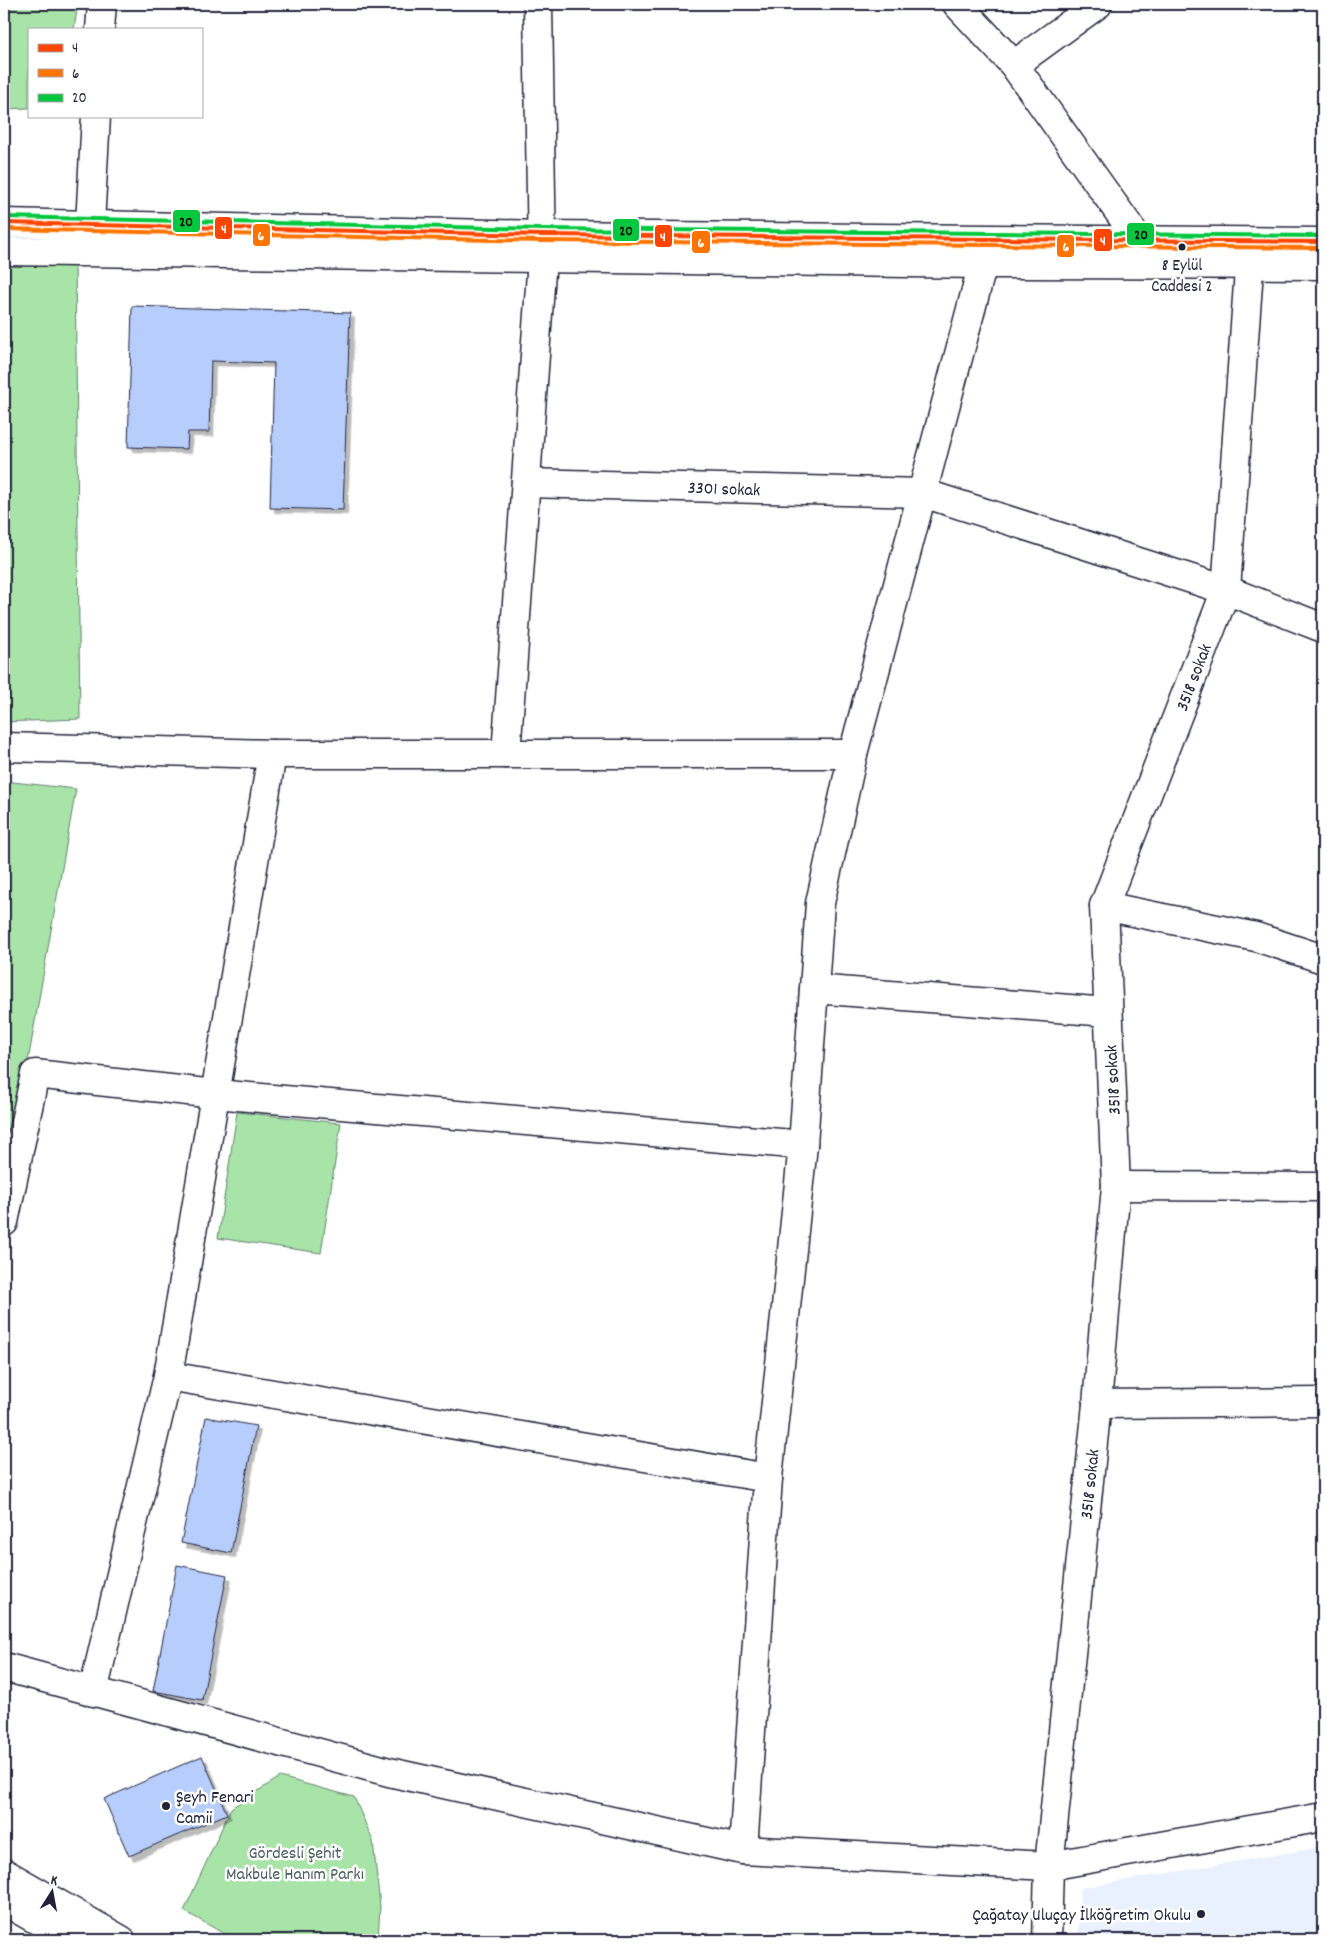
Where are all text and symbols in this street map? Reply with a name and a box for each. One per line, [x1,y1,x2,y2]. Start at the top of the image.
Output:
legend [28,28,202,118]
text: 4 [72,38,78,60]
text: 6 [72,64,79,86]
text: 20 [72,88,87,110]
line badge: 20 [172,209,201,233]
text: 20 [179,213,193,233]
line badge: 4 [214,216,233,240]
line badge: 20 [612,218,640,242]
text: 4 [221,220,227,240]
text: 20 [619,222,633,242]
line badge: 20 [1126,222,1155,246]
line badge: 6 [252,223,271,247]
line badge: 4 [654,224,673,248]
text: 20 [1134,226,1148,246]
text: 6 [258,227,265,247]
text: 4 [660,228,666,248]
line badge: 4 [1093,228,1113,252]
line badge: 6 [691,230,711,254]
text: 4 [1100,232,1106,252]
text: 6 [698,234,705,254]
line badge: 6 [1056,234,1075,258]
text: 6 [1063,238,1070,258]
marker: 8 Eylül Caddesi 2 [1177,242,1187,252]
place label: 8 Eylül Caddesi 2 [1151,255,1213,300]
street label: 3301 sokak [687,477,761,504]
street label: 3518 sokak [1171,641,1220,715]
street label: 3518 sokak [1100,1044,1129,1116]
street label: 3518 sokak [1075,1448,1108,1521]
place label: Şeyh Fenari Camii [176,1786,254,1832]
marker: Şeyh Fenari Camii [160,1800,172,1812]
park label: Gördesli Şehit Makbule Hanım Parkı [226,1842,364,1888]
north arrow [28,1866,78,1916]
text: K [49,1871,60,1892]
place label: Çağatay Uluçay İlköğretim Okulu [972,1904,1191,1929]
marker: Çağatay Uluçay İlköğretim Okulu [1195,1908,1207,1920]

